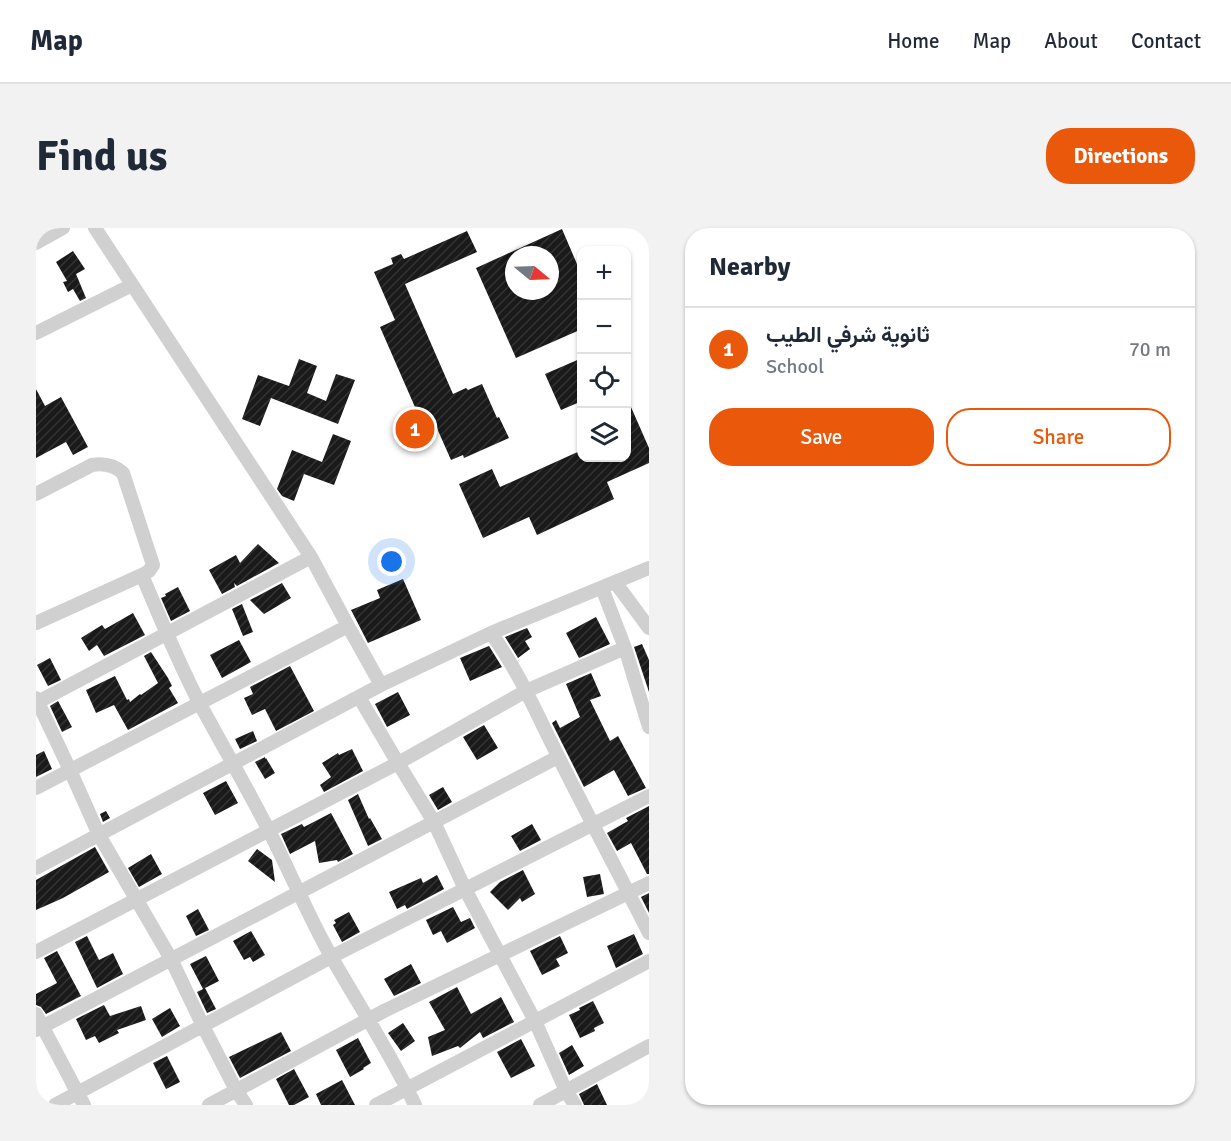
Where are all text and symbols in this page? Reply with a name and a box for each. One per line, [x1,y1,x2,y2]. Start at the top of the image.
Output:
text: Map [30,24,83,58]
text: Home [887,28,940,54]
text: Map [973,28,1011,54]
text: About [1044,28,1098,54]
text: Contact [1131,28,1201,54]
button: Directions [1046,128,1195,184]
text: Find us [36,131,167,182]
north arrow [505,246,559,300]
map controls [577,246,631,462]
button: + [577,246,631,300]
text: Nearby [709,251,790,283]
button: − [577,300,631,354]
text: ثانوية شرفي الطيب [766,321,930,348]
text: 1 [723,337,734,362]
text: 70 m [1129,337,1171,362]
button: locate [577,354,631,408]
text: School [766,354,824,379]
pin: 1 [396,406,434,452]
button: layers [577,408,631,462]
button: Save [709,408,934,466]
button: Share [946,408,1171,466]
your location [377,547,406,576]

